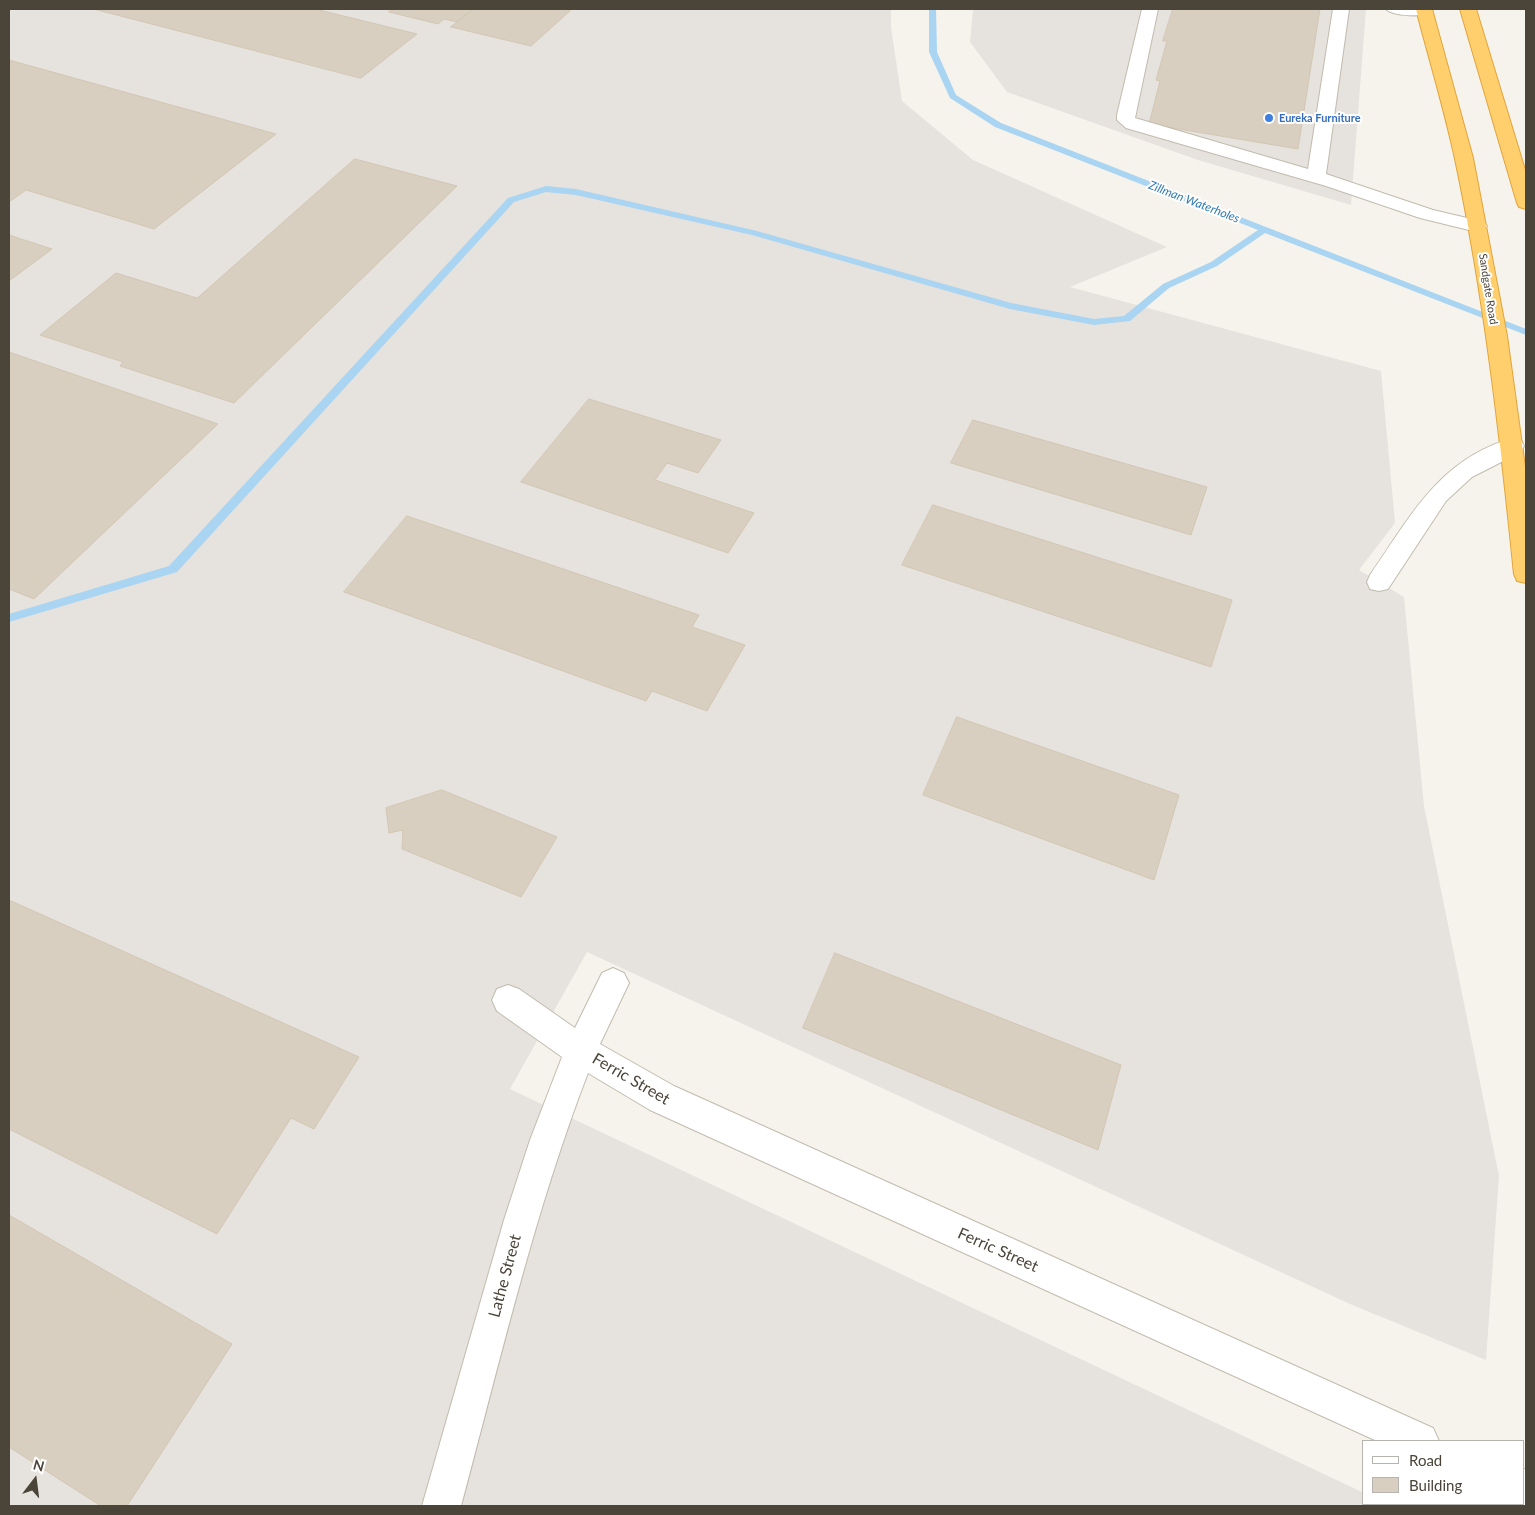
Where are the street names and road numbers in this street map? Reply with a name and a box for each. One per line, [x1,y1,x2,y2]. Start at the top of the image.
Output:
street label: Sandgate Road [1476,253,1500,325]
street label: Ferric Street [589,1049,673,1109]
street label: Ferric Street [955,1224,1041,1276]
street label: Lathe Street [485,1232,525,1320]

